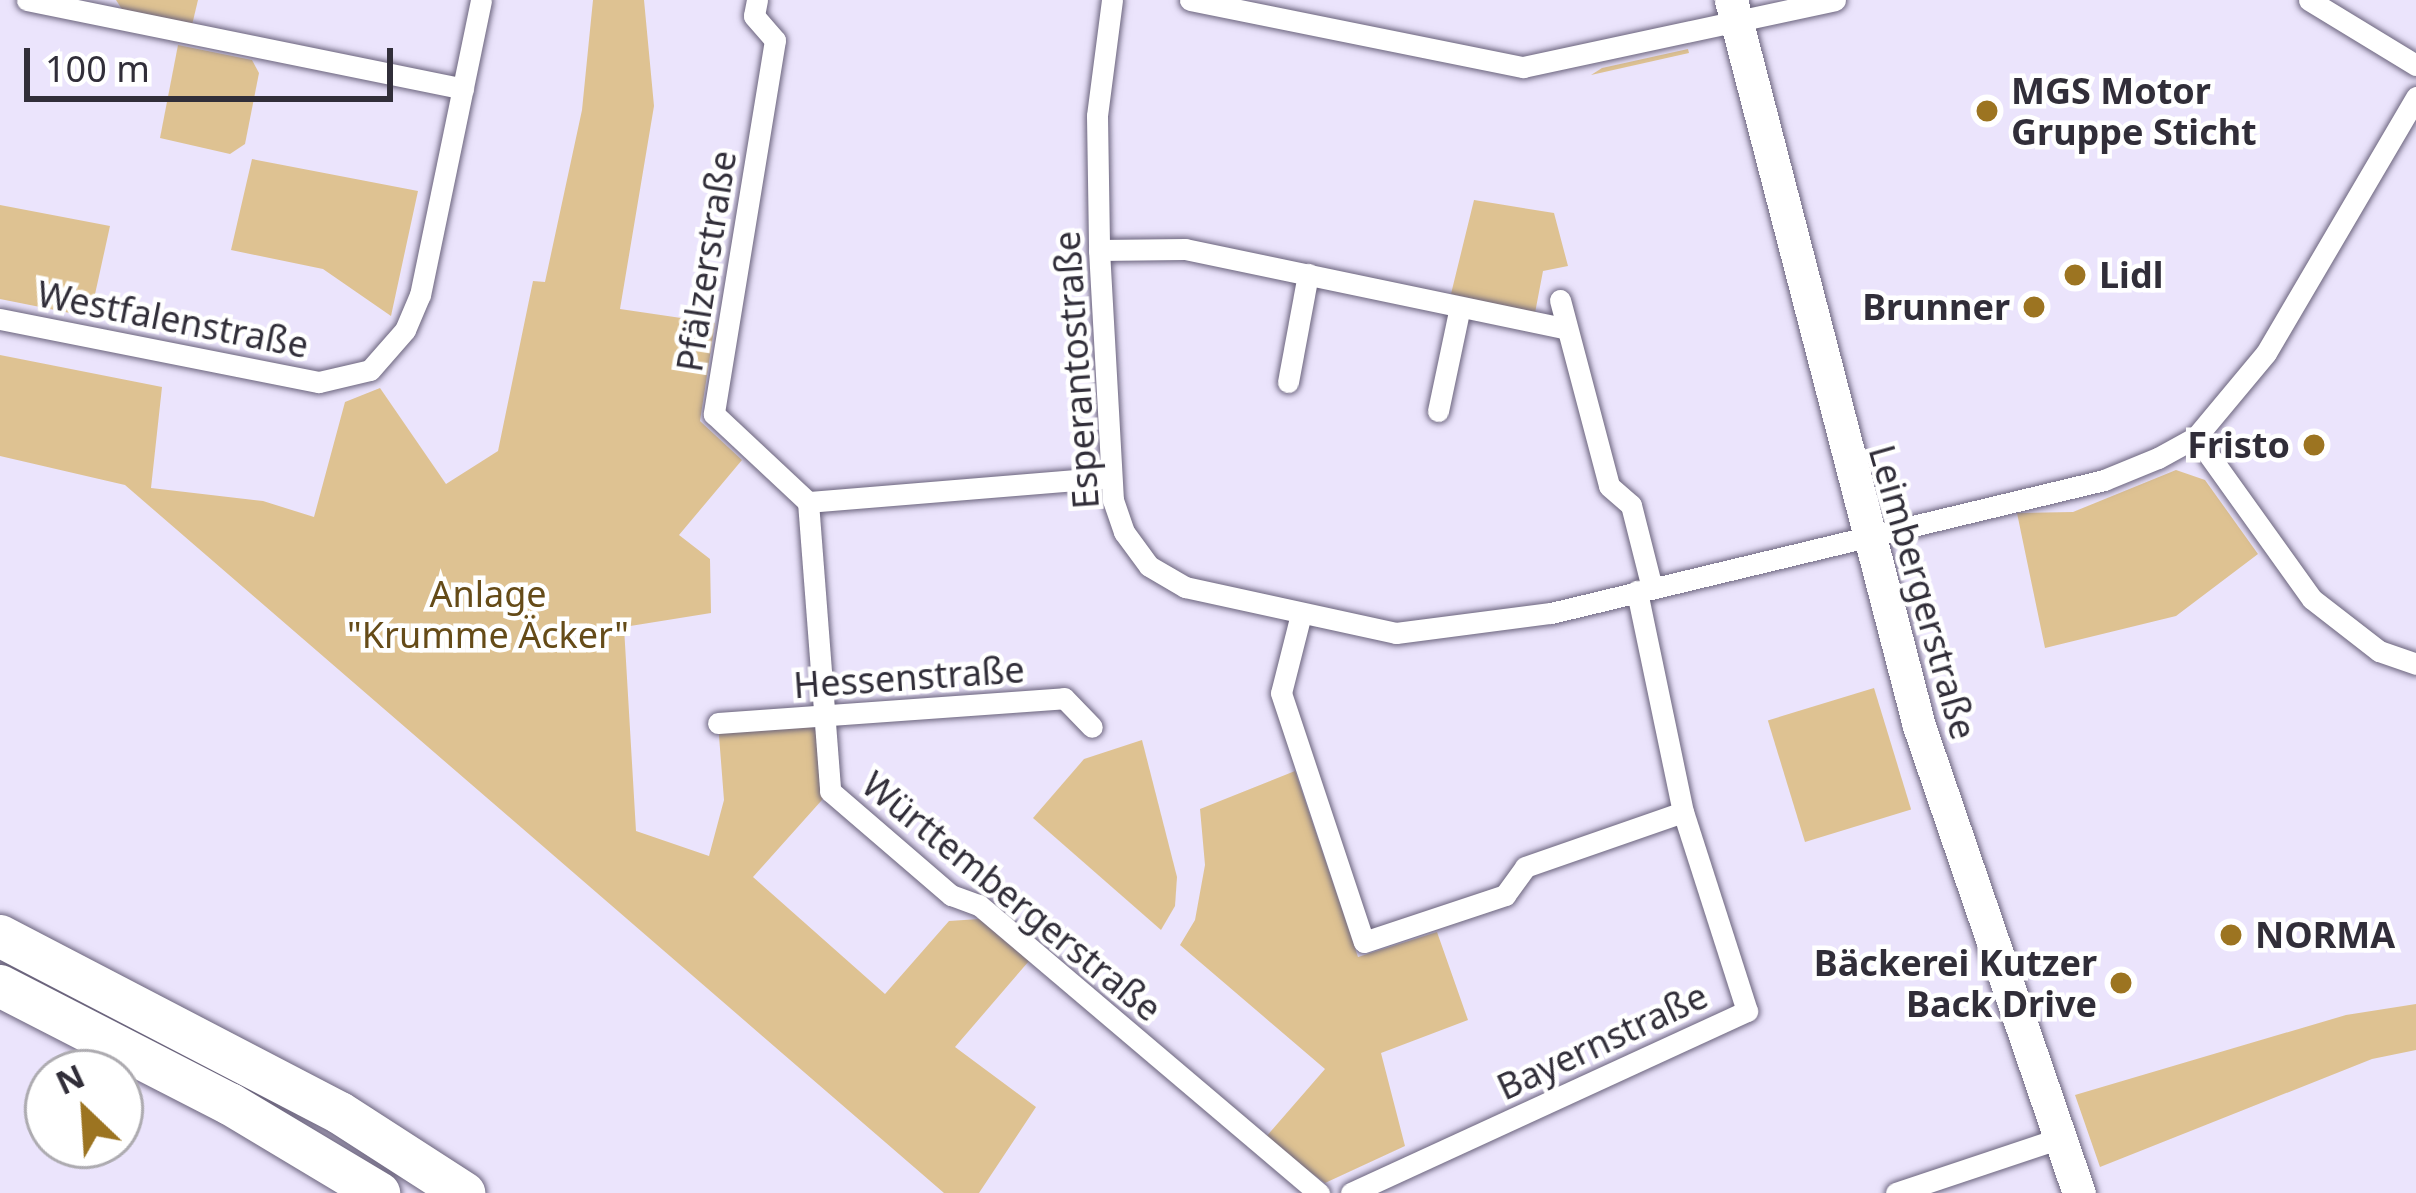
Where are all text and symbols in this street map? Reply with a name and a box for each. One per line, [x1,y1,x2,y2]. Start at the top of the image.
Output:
scale bar [30,24,399,98]
text: 100 m [45,44,150,93]
place label: MGS Motor Gruppe Sticht [2011,68,2257,153]
marker: MGS Motor Gruppe Sticht [1974,98,2000,124]
street label: Pfälzerstraße [667,147,745,375]
street label: Esperantostraße [1045,229,1107,511]
place label: Lidl [2099,253,2163,297]
marker: Lidl [2062,262,2088,288]
street label: Westfalenstraße [34,272,312,366]
place label: Brunner [1862,285,2010,329]
marker: Brunner [2021,294,2047,320]
place label: Fristo [2187,423,2290,467]
marker: Fristo [2301,432,2327,458]
street label: Leimbergerstraße [1860,440,1986,744]
park label: Anlage "Krumme Äcker" [347,571,629,656]
street label: Hessenstraße [792,647,1026,707]
street label: Württembergerstraße [854,762,1170,1030]
place label: NORMA [2255,913,2395,957]
marker: NORMA [2218,922,2244,948]
place label: Bäckerei Kutzer Back Drive [1814,940,2097,1025]
marker: Bäckerei Kutzer Back Drive [2108,970,2134,996]
street label: Bayernstraße [1490,973,1714,1109]
north arrow [24,1049,144,1169]
text: N [48,1053,92,1105]

